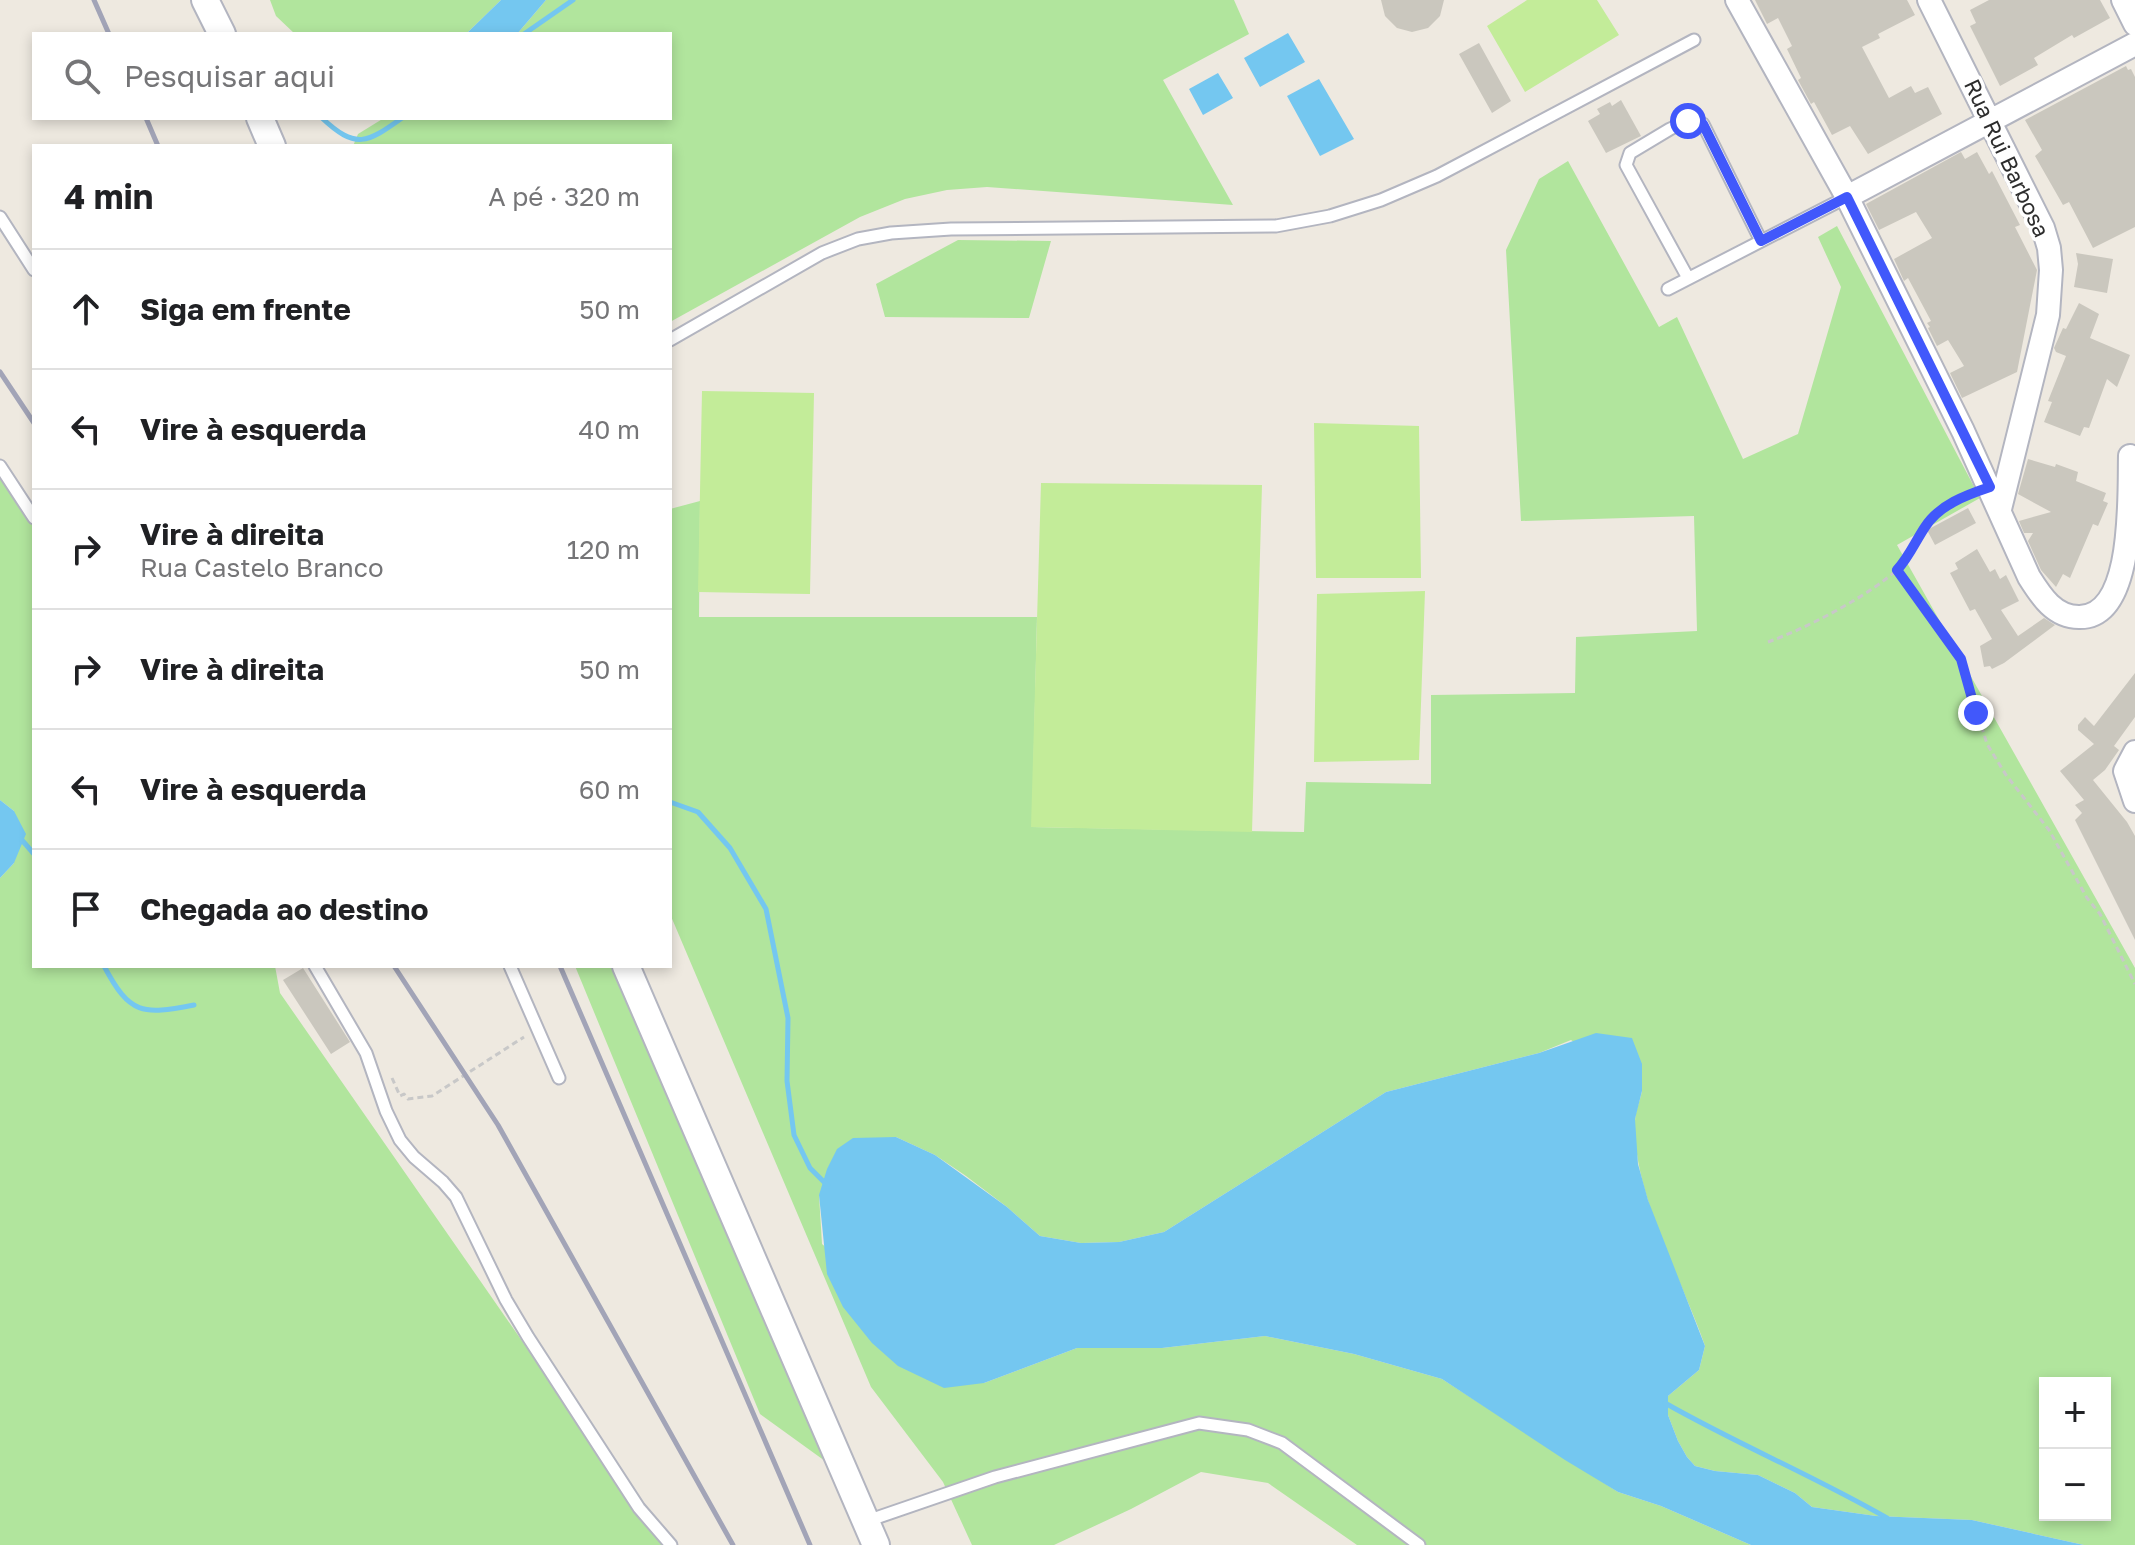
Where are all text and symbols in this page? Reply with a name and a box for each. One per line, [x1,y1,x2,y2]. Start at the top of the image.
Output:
search box [32,32,672,120]
icon: search [60,54,104,98]
text: Pesquisar aqui [124,58,335,94]
street label: Rua Rui Barbosa [1959,74,2056,241]
route start [1670,103,1706,139]
text: 4 min [64,176,153,216]
text: A pé · 320 m [488,181,640,212]
icon: ahead [64,287,108,331]
text: Siga em frente [140,291,351,327]
text: 50 m [579,294,640,325]
icon: left [64,407,108,451]
text: Vire à esquerda [140,411,366,447]
text: 40 m [579,414,640,445]
text: Vire à direita [140,516,324,552]
icon: right [64,527,108,571]
text: 120 m [567,534,640,565]
text: Rua Castelo Branco [140,552,384,583]
icon: right [64,647,108,691]
text: Vire à direita [140,651,324,687]
text: 50 m [579,654,640,685]
route end [1958,695,1994,731]
icon: left [64,767,108,811]
text: Vire à esquerda [140,771,366,807]
text: 60 m [579,774,640,805]
icon: arrive [64,887,108,931]
text: Chegada ao destino [140,891,428,927]
map controls [2039,1377,2111,1521]
button: + [2039,1377,2111,1449]
button: − [2039,1449,2111,1521]

